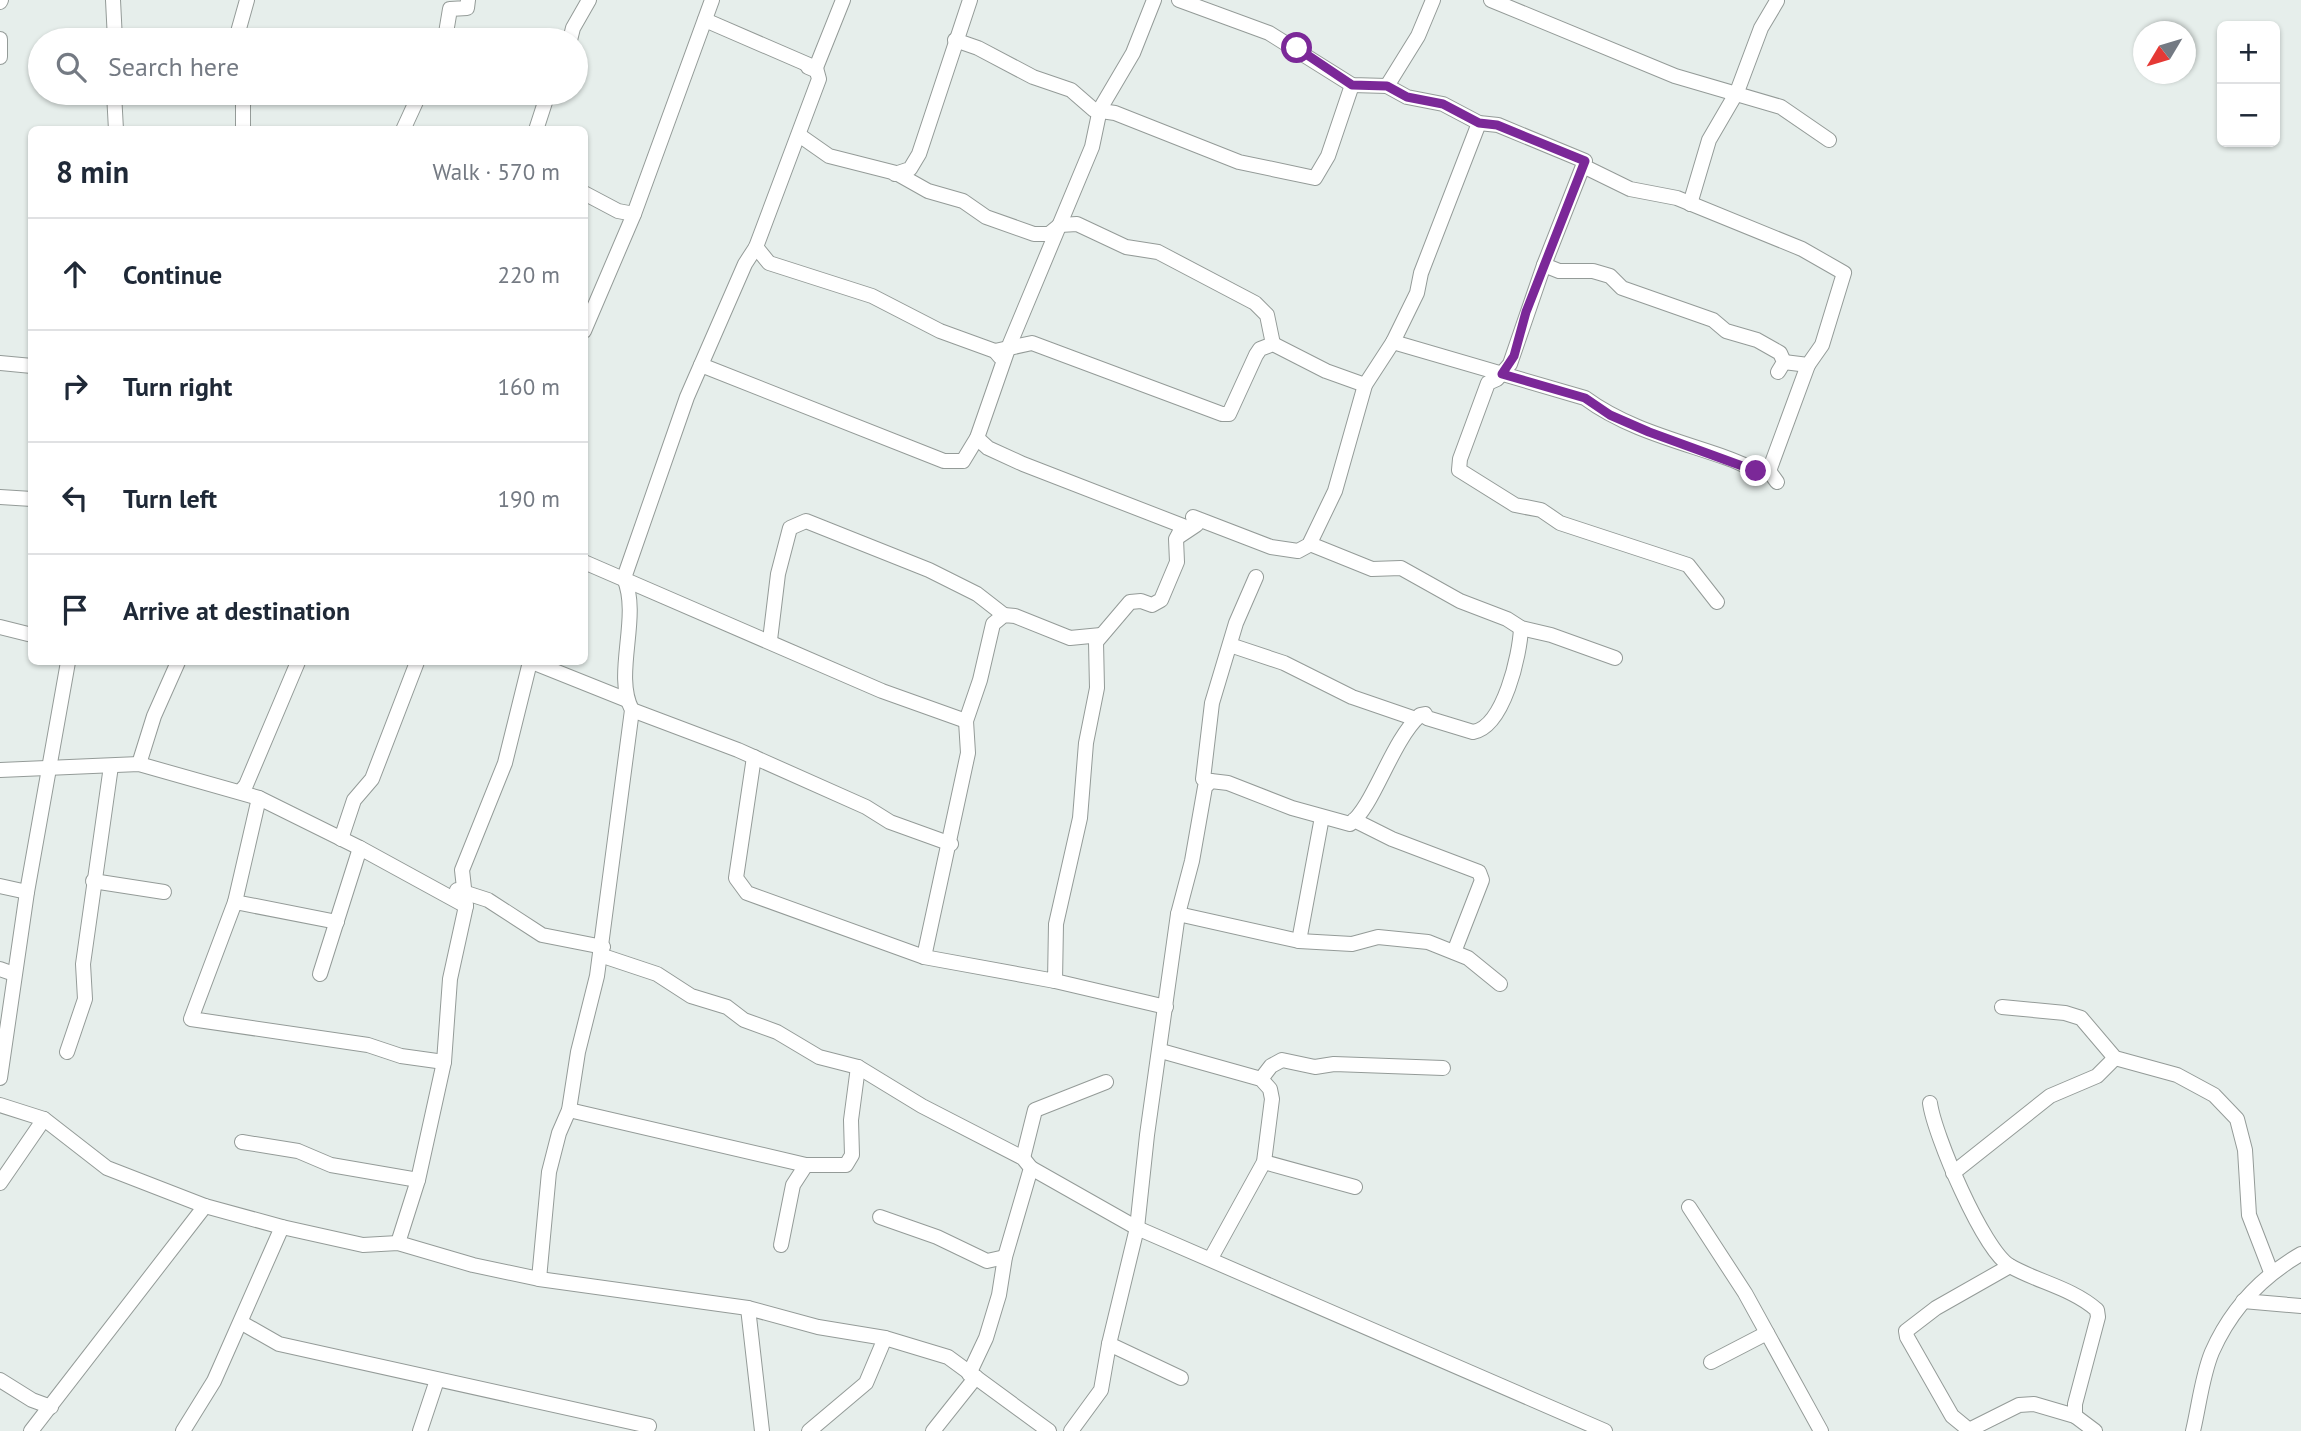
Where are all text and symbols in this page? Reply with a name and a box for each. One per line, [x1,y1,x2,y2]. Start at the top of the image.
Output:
north arrow [2133,21,2196,84]
map controls [2217,21,2280,147]
button: + [2217,21,2280,84]
search box [28,28,588,105]
route start [1281,32,1312,63]
icon: search [52,48,90,86]
text: Search here [108,50,239,83]
button: − [2217,84,2280,147]
text: 8 min [56,152,129,191]
text: Walk · 570 m [433,157,560,186]
icon: ahead [56,255,94,293]
text: Continue [123,258,222,291]
text: 220 m [498,260,560,289]
icon: right [56,367,94,405]
text: Turn right [123,370,232,403]
text: 160 m [498,372,560,401]
route end [1740,455,1771,486]
icon: left [56,479,94,517]
text: Turn left [123,482,217,515]
text: 190 m [498,484,560,513]
icon: arrive [56,591,94,629]
text: Arrive at destination [123,594,350,627]

